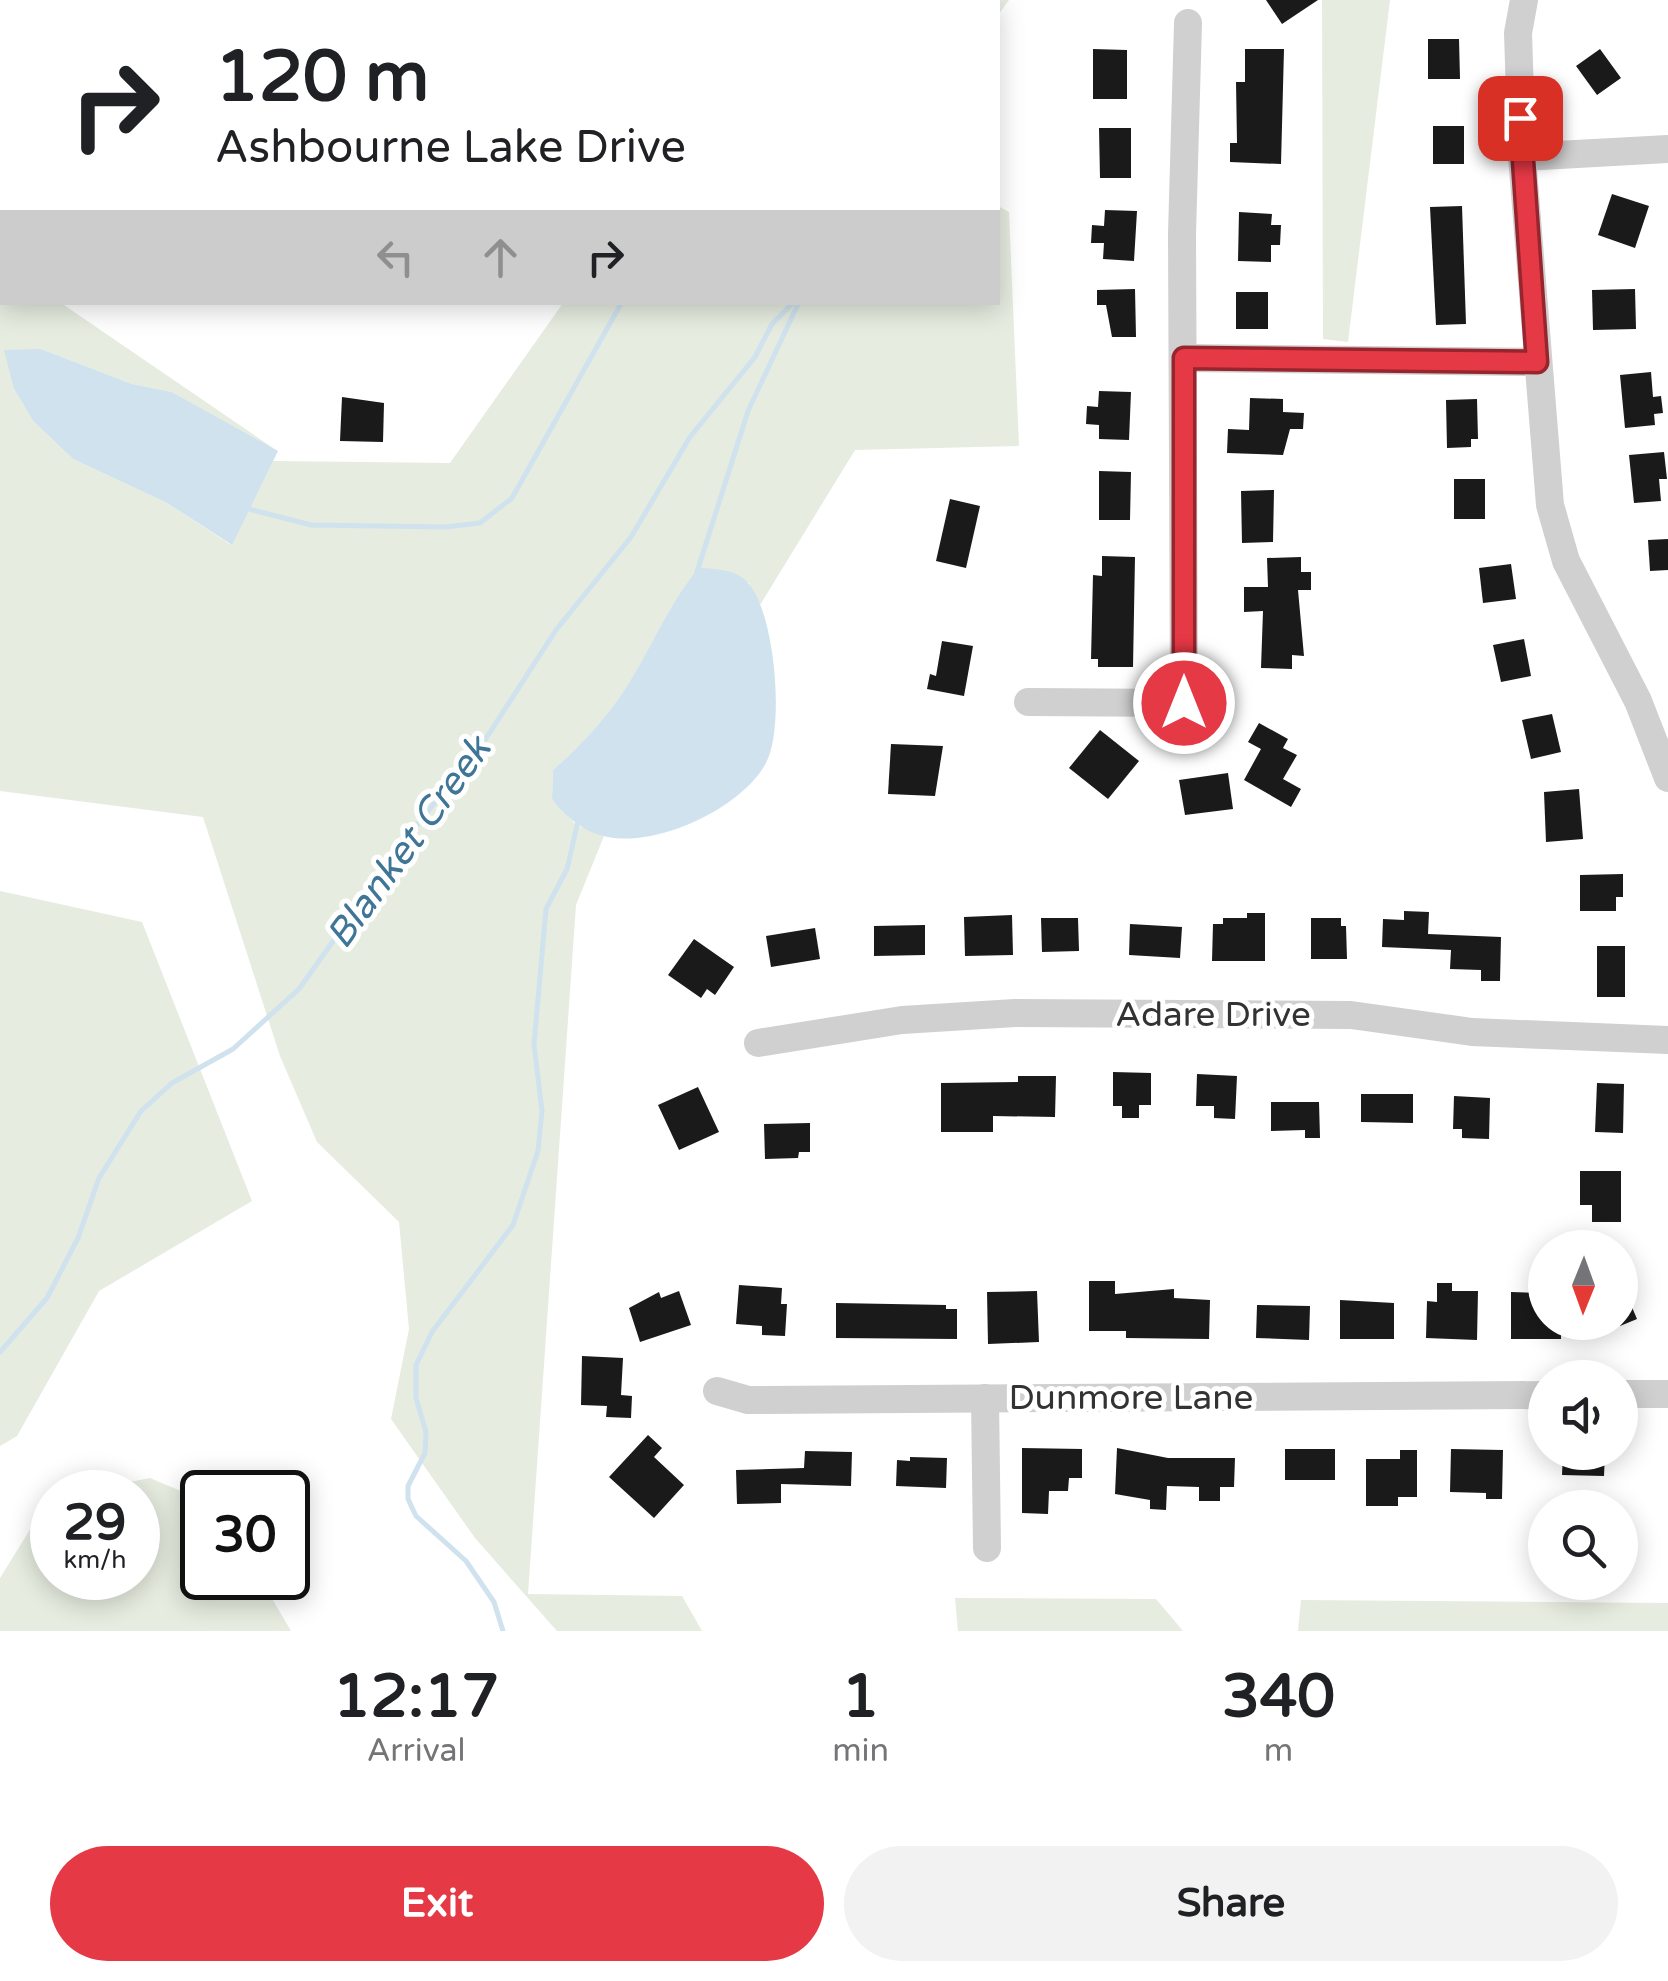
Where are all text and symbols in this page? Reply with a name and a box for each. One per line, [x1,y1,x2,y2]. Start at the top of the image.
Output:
text: 120 m [215,36,429,120]
icon: right [50,40,180,170]
pin [1478,76,1563,161]
icon: arrive [1493,91,1548,146]
text: Ashbourne Lake Drive [215,121,686,175]
icon: left [368,230,423,285]
icon: ahead [473,230,528,285]
icon: right [578,230,633,285]
position arrow [1132,651,1236,755]
water label: Blanket Creek [317,726,502,957]
street label: Adare Drive [1115,994,1311,1036]
north arrow [1528,1230,1638,1340]
map controls [1528,1230,1638,1600]
button: sound [1528,1360,1638,1470]
street label: Dunmore Lane [1009,1377,1253,1419]
speed limit sign: 30 [180,1470,310,1600]
button: search [1528,1490,1638,1600]
text: 29 [64,1493,126,1553]
text: km/h [64,1545,126,1575]
text: 12:17 [333,1661,499,1733]
text: 1 [842,1661,879,1733]
text: 340 [1222,1661,1335,1733]
text: Arrival [367,1732,466,1770]
text: min [832,1732,889,1770]
text: m [1264,1732,1293,1770]
button: Exit [50,1846,824,1961]
button: Share [844,1846,1618,1961]

